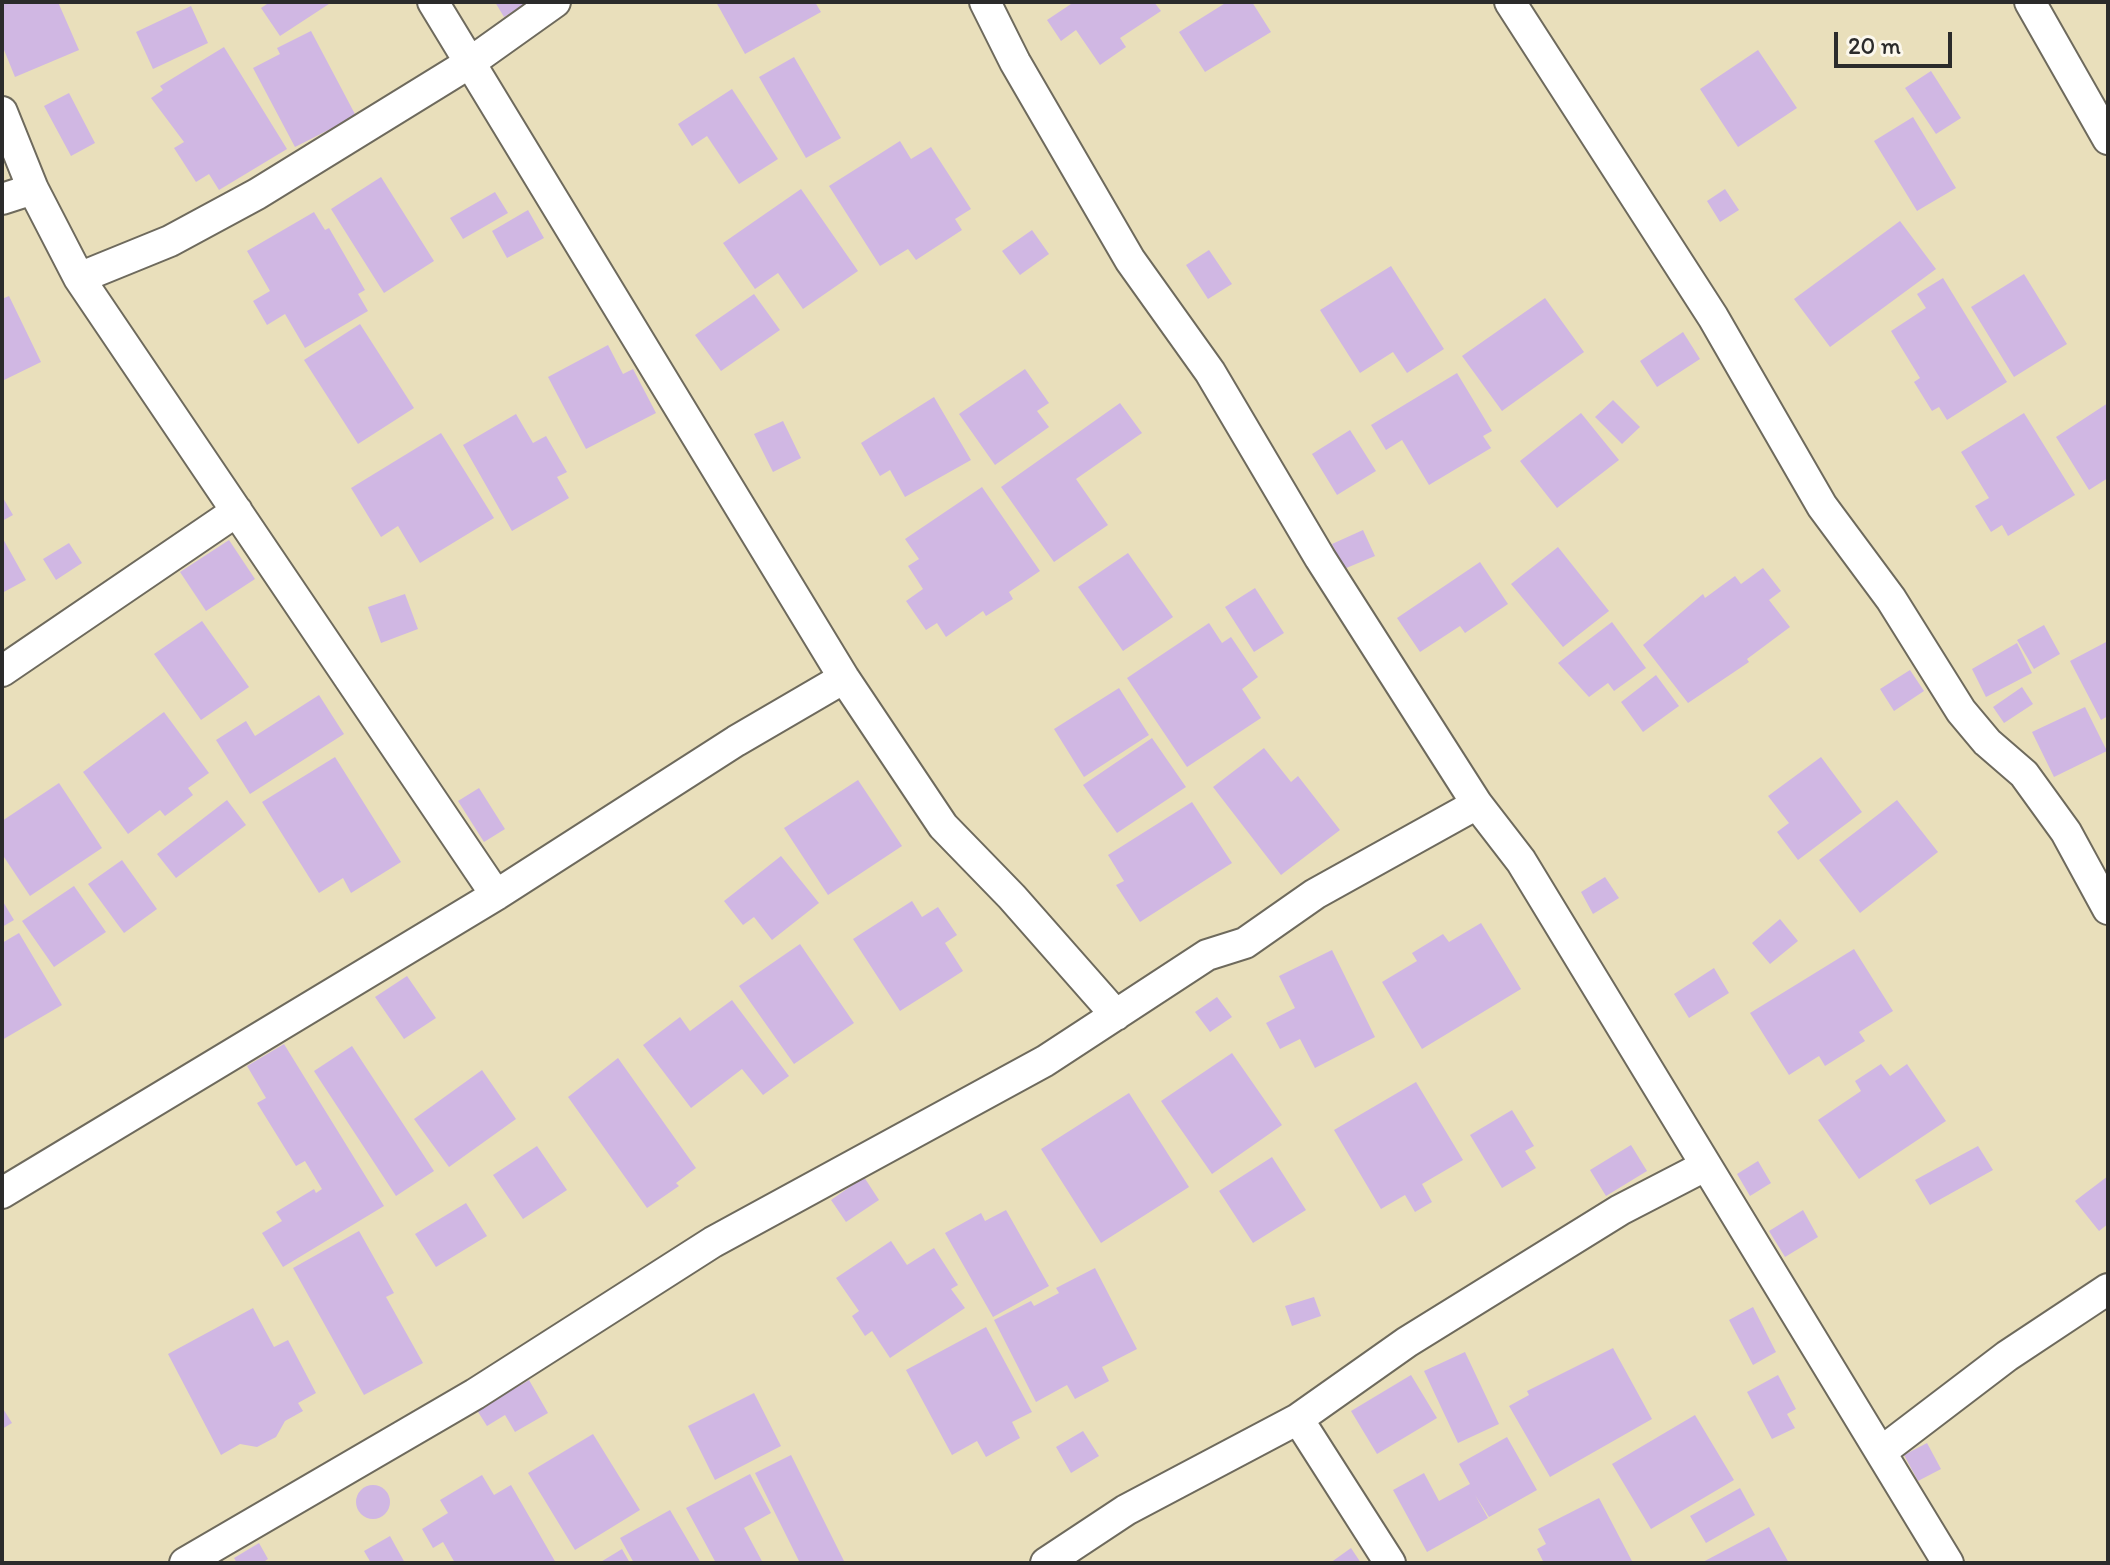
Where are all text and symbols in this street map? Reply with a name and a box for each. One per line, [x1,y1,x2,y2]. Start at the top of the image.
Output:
scale bar [1838,16,1956,66]
text: 20 m [1848,31,1901,60]

